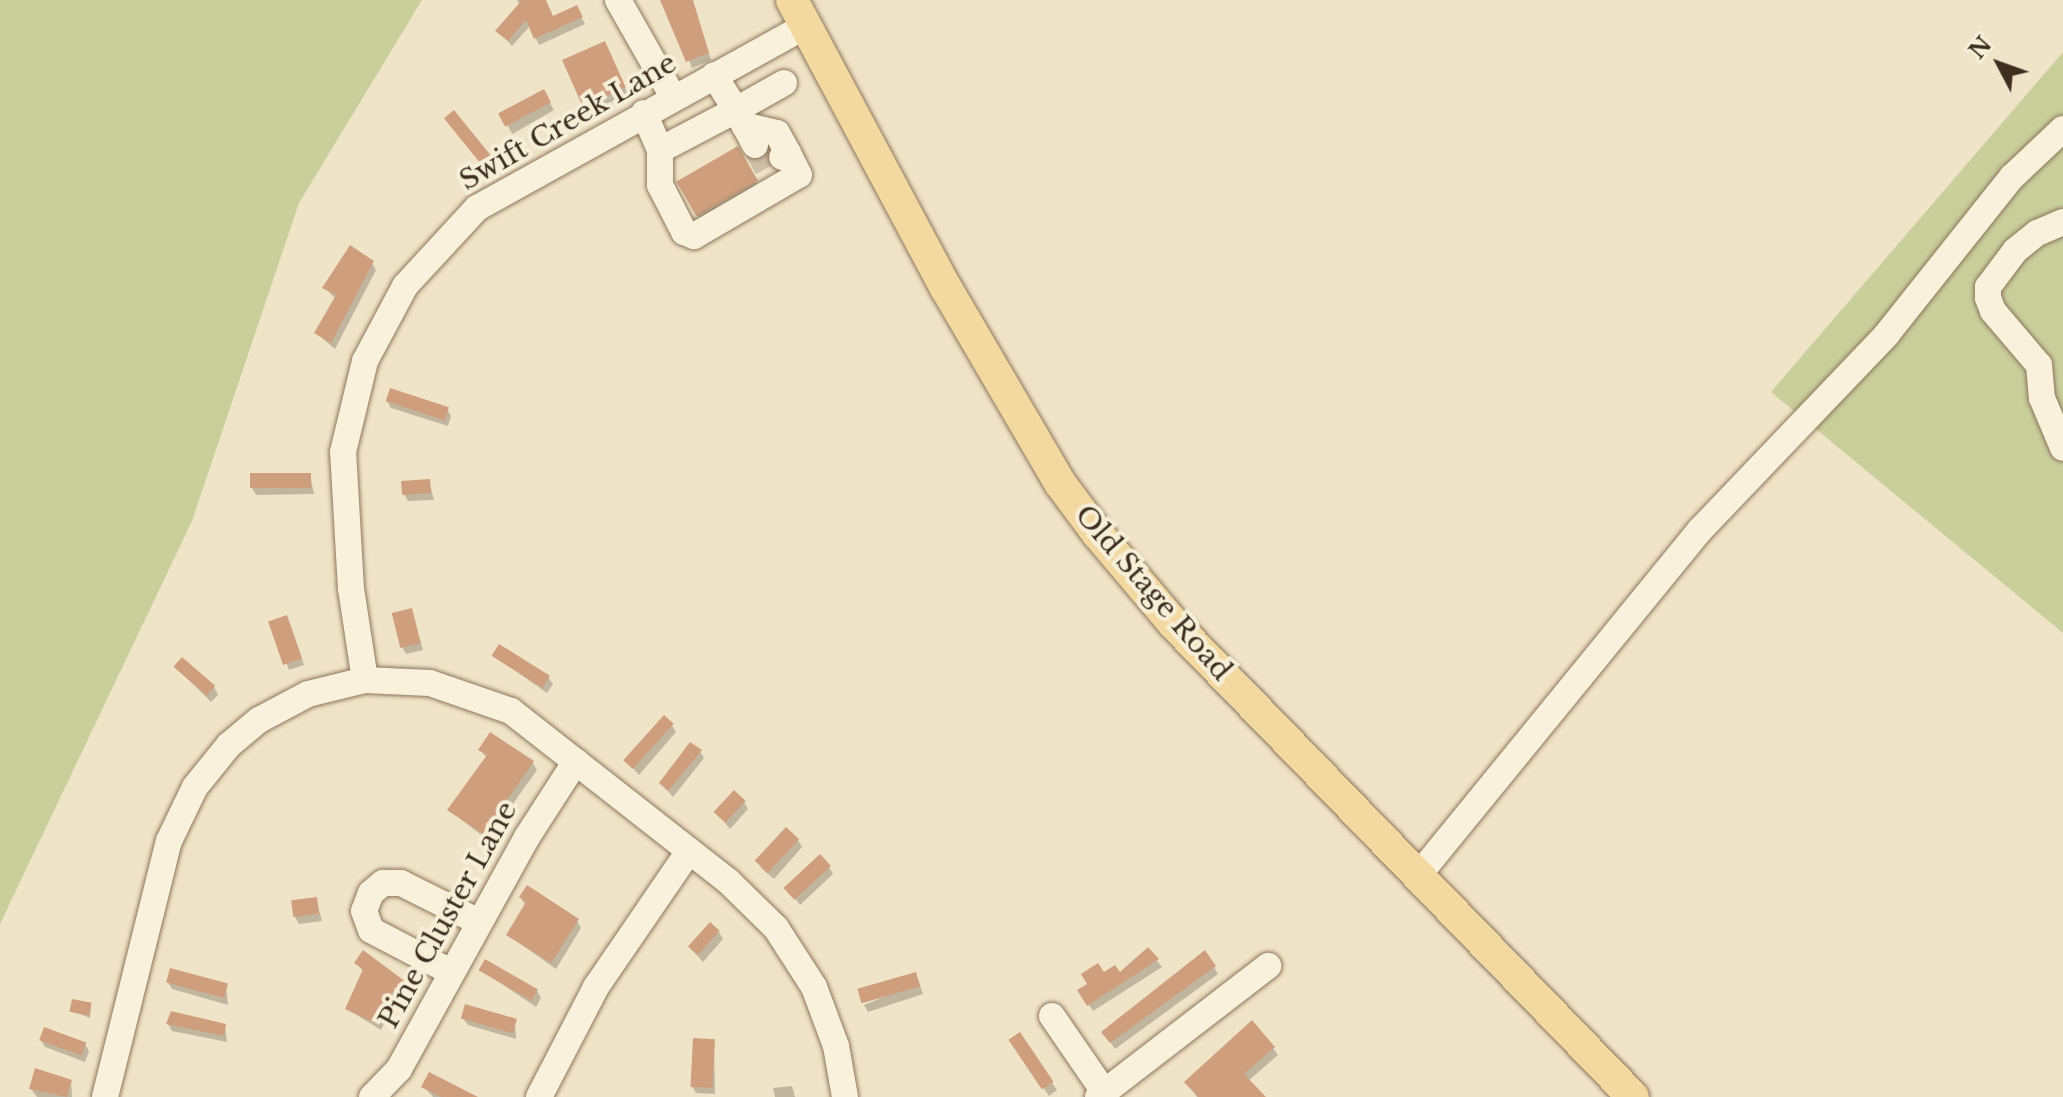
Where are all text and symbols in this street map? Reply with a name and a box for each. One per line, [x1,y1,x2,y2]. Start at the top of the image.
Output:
north arrow [1959,24,2039,104]
text: N [1964,31,1997,65]
street label: Swift Creek Lane [453,46,683,198]
street label: Old Stage Road [1068,498,1238,688]
street label: Pine Cluster Lane [372,796,524,1034]

